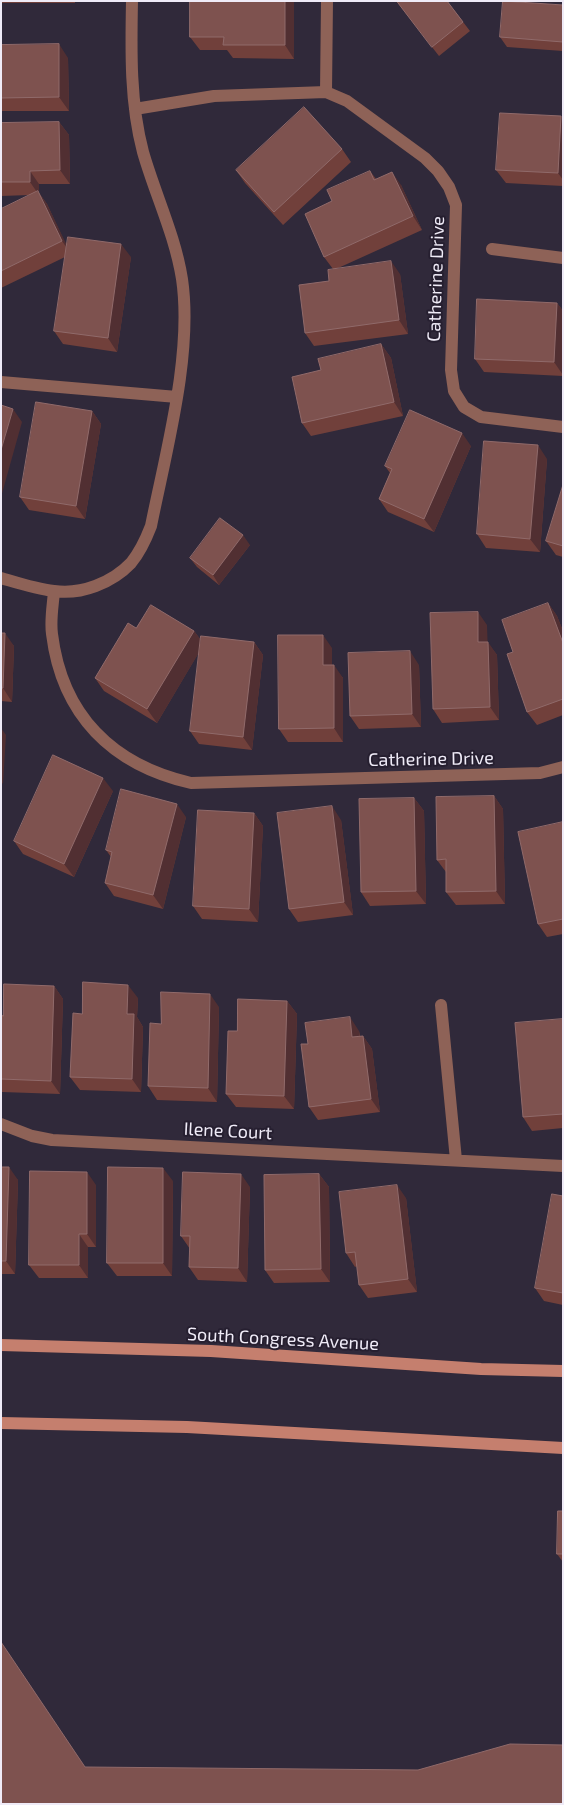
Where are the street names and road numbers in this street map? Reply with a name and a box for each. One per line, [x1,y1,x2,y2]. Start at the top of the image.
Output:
street label: Catherine Drive [423,216,449,342]
street label: Catherine Drive [368,747,494,771]
street label: Ilene Court [183,1118,273,1144]
street label: South Congress Avenue [186,1323,380,1355]

